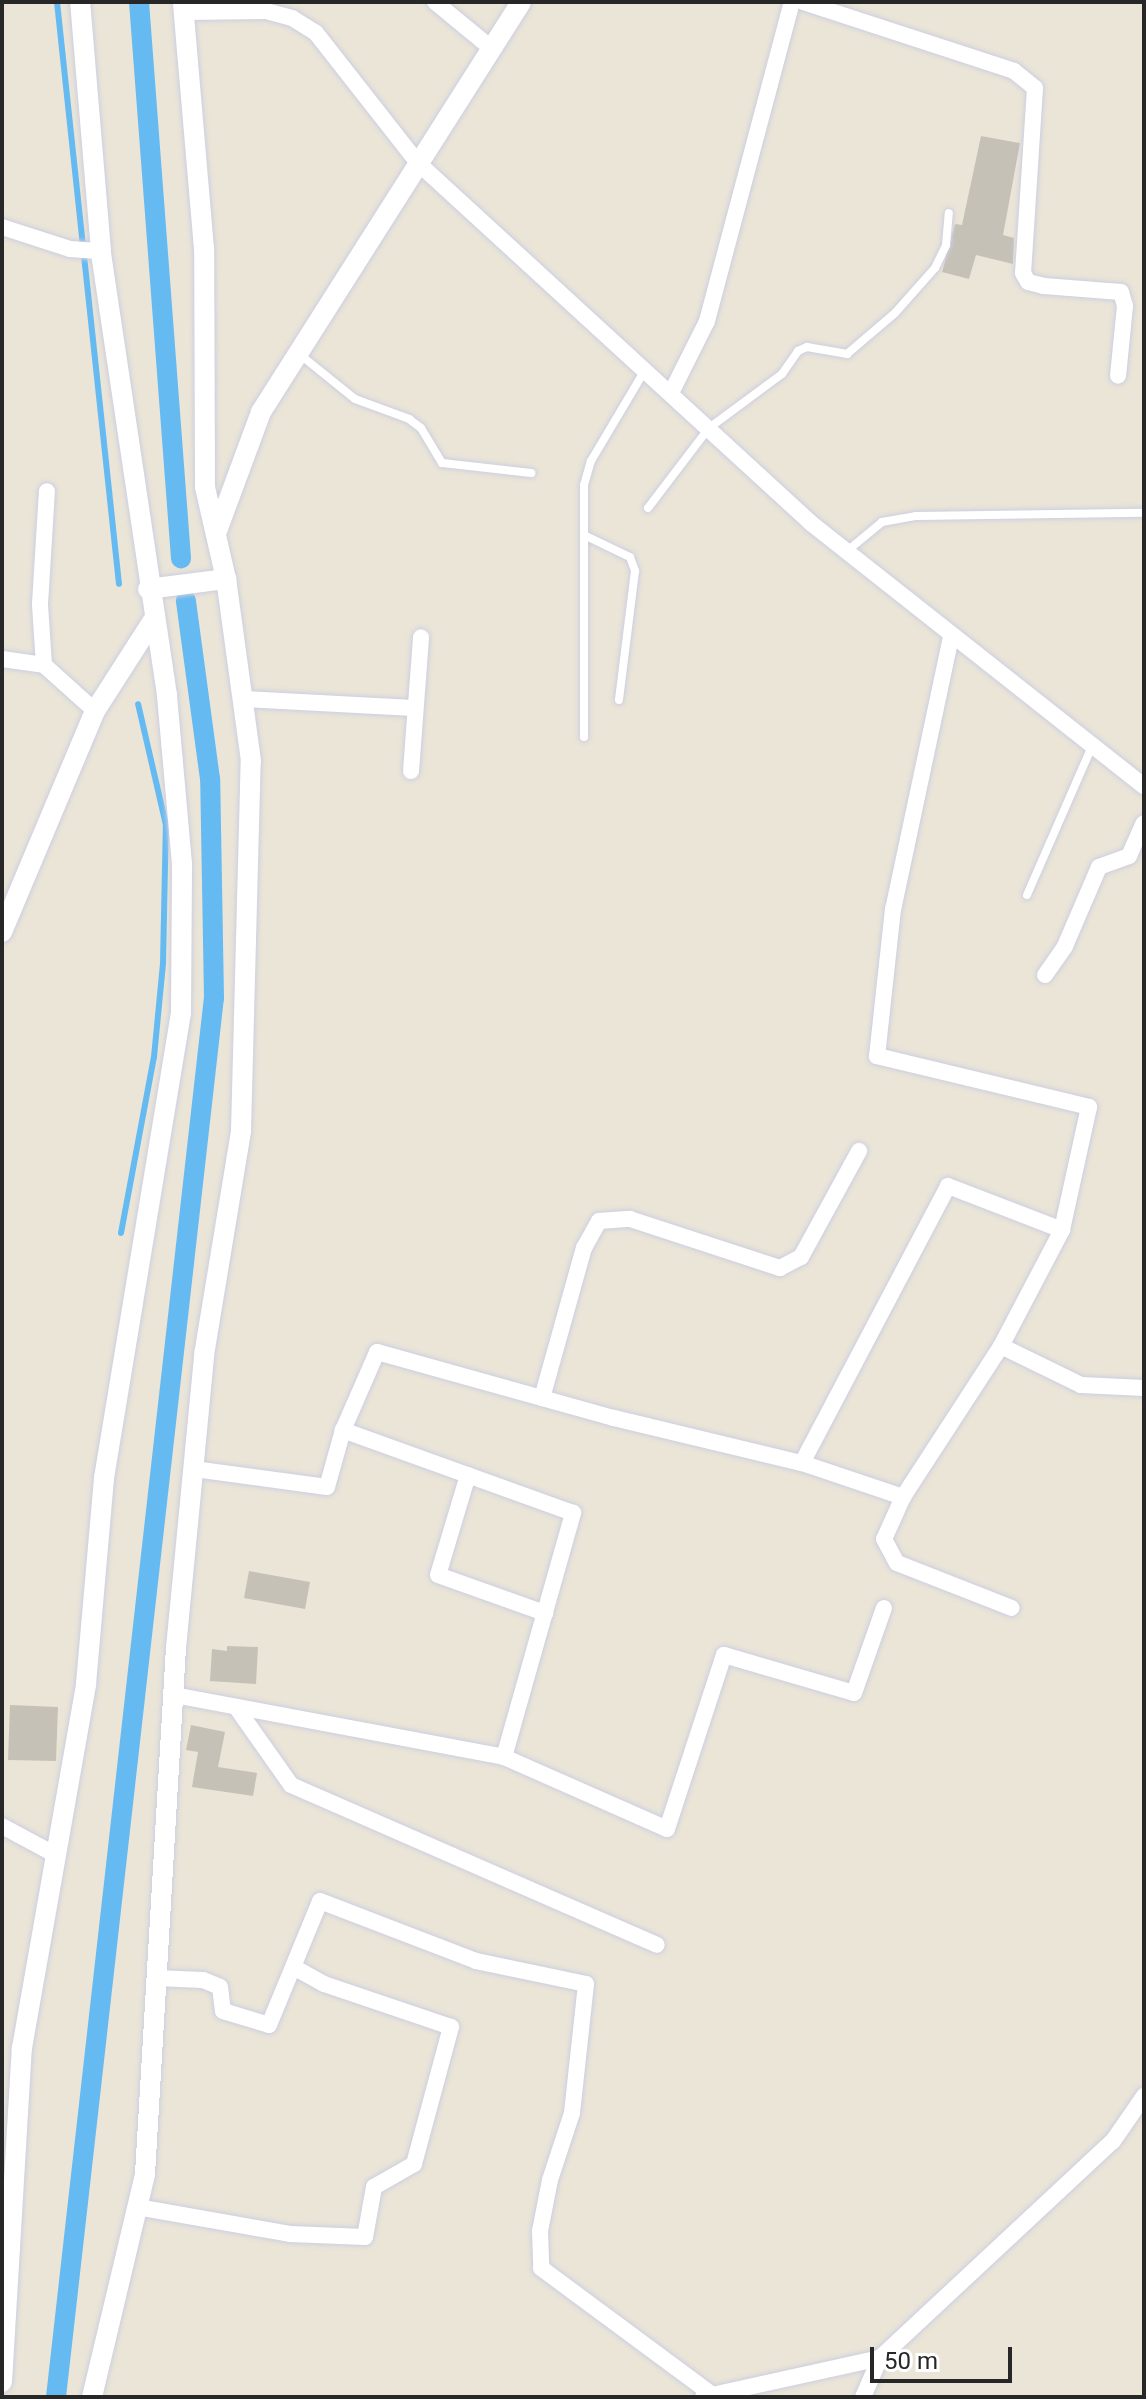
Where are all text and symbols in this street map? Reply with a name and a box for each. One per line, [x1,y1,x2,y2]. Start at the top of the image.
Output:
scale bar [874,2331,1016,2381]
text: 50 m [884,2347,938,2375]

